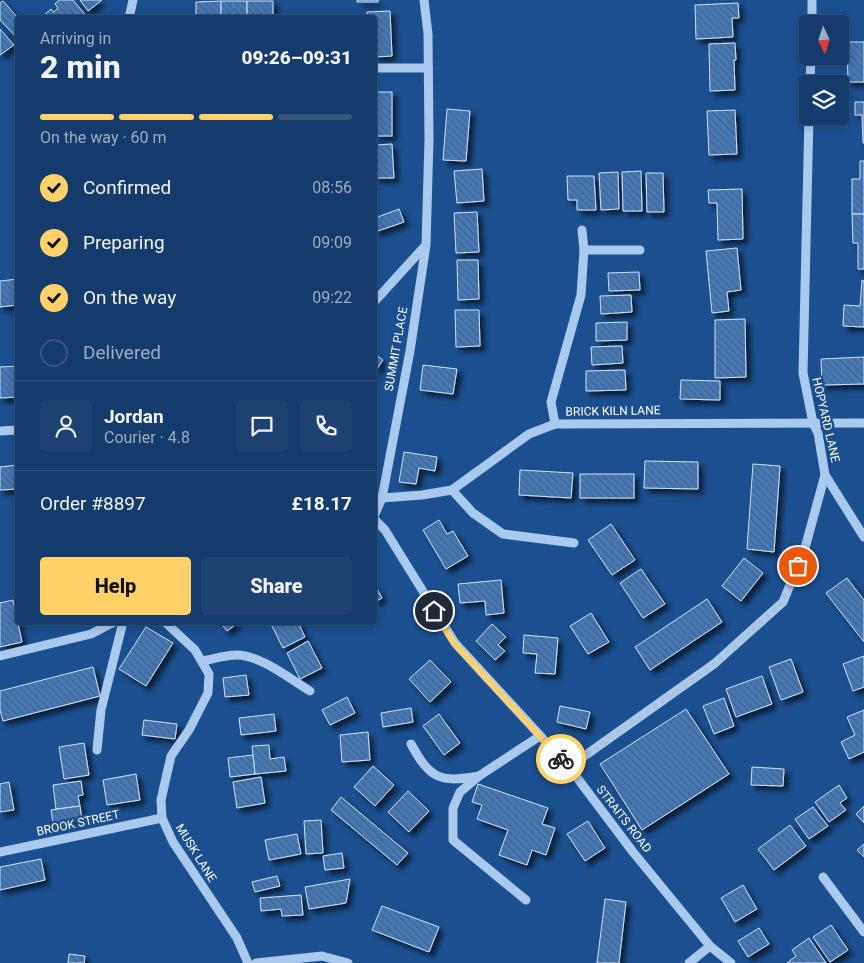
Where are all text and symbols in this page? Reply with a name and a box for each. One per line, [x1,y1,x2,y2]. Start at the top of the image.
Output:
north arrow [799,15,849,65]
map controls [799,15,849,125]
text: Arriving in [40,29,111,48]
text: 09:26–09:31 [241,46,352,69]
text: 2 min [40,48,121,86]
button: layers [799,75,849,125]
text: On the way · 60 m [40,128,167,147]
icon: check [40,174,68,202]
text: Confirmed [83,176,171,199]
text: 08:56 [312,178,352,197]
icon: check [40,229,68,257]
text: Preparing [83,231,165,254]
text: 09:09 [312,233,352,252]
icon: check [40,284,68,312]
text: On the way [83,286,176,309]
text: 09:22 [312,288,352,307]
street label: SUMMIT PLACE [382,306,410,392]
text: Delivered [83,341,161,364]
street label: HOPYARD LANE [809,376,843,464]
button: person [40,400,92,452]
button: chat [236,400,288,452]
button: phone [300,400,352,452]
street label: BRICK KILN LANE [565,403,661,419]
text: Jordan [104,405,164,428]
text: Courier · 4.8 [104,428,190,447]
text: Order #8897 [40,492,146,515]
text: £18.17 [292,492,352,515]
pin [777,545,819,587]
icon: bag [784,552,812,580]
button: Help [40,557,191,615]
button: Share [201,557,352,615]
pin [413,590,455,632]
icon: home [420,597,448,625]
courier [536,734,586,784]
icon: bike [547,745,575,773]
street label: STRAITS ROAD [594,783,655,855]
street label: BROOK STREET [35,807,121,839]
street label: MUSK LANE [173,821,219,885]

